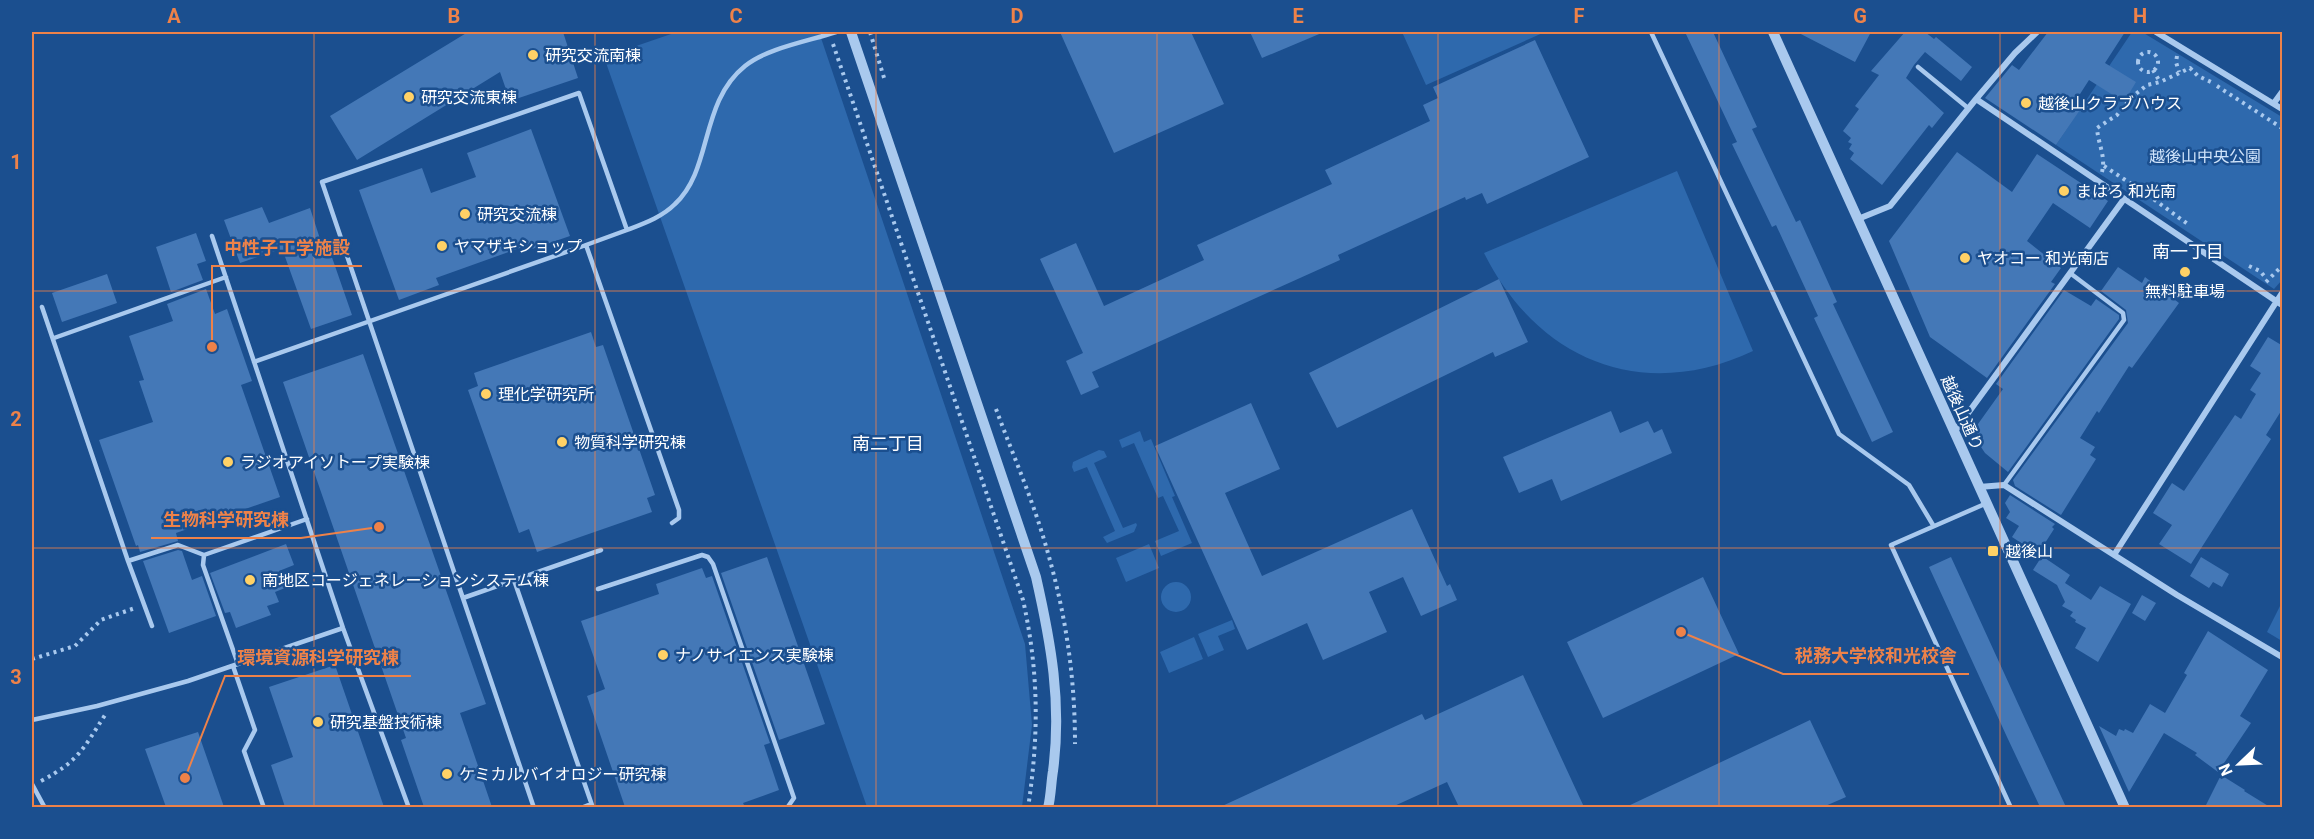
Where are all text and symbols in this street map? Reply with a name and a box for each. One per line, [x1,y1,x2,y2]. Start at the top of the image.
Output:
text: A [167,4,181,28]
text: B [448,4,460,28]
text: C [729,4,743,28]
text: D [1011,4,1024,28]
text: E [1292,4,1304,28]
text: F [1574,4,1585,28]
text: G [1853,4,1867,28]
text: H [2133,4,2147,28]
place label: 研究交流南棟 [545,46,641,65]
marker: 研究交流南棟 [526,48,540,62]
place label: 研究交流東棟 [421,88,517,107]
marker: 研究交流東棟 [402,90,416,104]
place label: 越後山クラブハウス [2038,94,2182,113]
marker: 越後山クラブハウス [2019,96,2033,110]
park label: 越後山中央公園 [2149,147,2261,166]
text: 1 [10,150,22,174]
place label: まはろ 和光南 [2076,182,2176,201]
marker: まはろ 和光南 [2057,184,2071,198]
place label: 研究交流棟 [477,205,557,224]
marker: 研究交流棟 [458,207,472,221]
callout: 中性子工学施設 [212,230,362,266]
text: 中性子工学施設 [224,237,350,258]
place label: ヤマザキショップ [454,237,582,256]
marker: ヤマザキショップ [435,239,449,253]
district label: 南一丁目 [2152,241,2224,262]
place label: ヤオコー 和光南店 [1977,249,2109,268]
marker: ヤオコー 和光南店 [1958,251,1972,265]
marker: 無料駐車場 [2178,265,2192,279]
place label: 無料駐車場 [2145,282,2225,301]
street label: 越後山通り [1937,373,1987,453]
place label: 理化学研究所 [498,385,594,404]
marker: 理化学研究所 [479,387,493,401]
text: 2 [10,407,22,431]
place label: 物質科学研究棟 [574,433,686,452]
district label: 南二丁目 [852,433,924,454]
marker: 物質科学研究棟 [555,435,569,449]
place label: ラジオアイソトープ実験棟 [240,453,430,472]
marker: ラジオアイソトープ実験棟 [221,455,235,469]
callout: 生物科学研究棟 [151,502,301,538]
text: 生物科学研究棟 [163,509,289,530]
place label: 越後山 [2005,542,2053,561]
marker: 越後山 [1986,544,2000,558]
place label: 南地区コージェネレーションシステム棟 [262,571,549,590]
marker: 南地区コージェネレーションシステム棟 [243,573,257,587]
callout: 税務大学校和光校舎 [1783,638,1969,674]
callout: 環境資源科学研究棟 [225,640,411,676]
text: 税務大学校和光校舎 [1795,645,1957,666]
place label: ナノサイエンス実験棟 [675,646,834,665]
text: 環境資源科学研究棟 [237,647,399,668]
marker: ナノサイエンス実験棟 [656,648,670,662]
text: 3 [10,665,22,689]
place label: 研究基盤技術棟 [330,713,442,732]
marker: 研究基盤技術棟 [311,715,325,729]
north arrow [2209,734,2269,794]
text: N [2215,761,2237,779]
place label: ケミカルバイオロジー研究棟 [459,765,667,784]
marker: ケミカルバイオロジー研究棟 [440,767,454,781]

